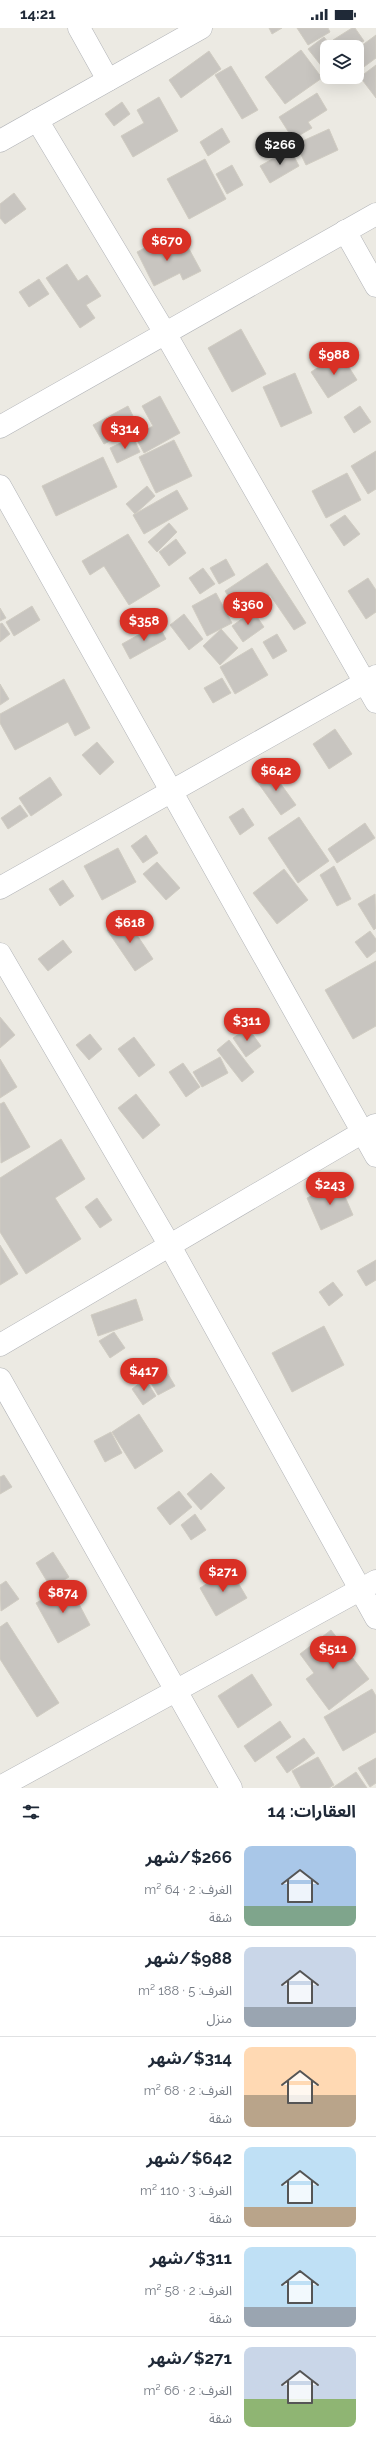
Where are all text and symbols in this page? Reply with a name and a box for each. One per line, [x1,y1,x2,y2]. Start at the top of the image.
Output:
text: 14:21 [20,5,56,23]
map controls [320,40,364,84]
button: layers [320,40,364,84]
pin: $266 [256,132,304,166]
text: $266 [264,137,296,152]
pin: $670 [143,228,191,262]
text: $670 [151,233,183,248]
pin: $988 [310,342,358,376]
text: $988 [318,347,350,362]
pin: $314 [101,416,149,450]
text: $314 [110,421,140,436]
pin: $360 [224,592,272,626]
text: $360 [232,597,264,612]
pin: $358 [120,608,168,642]
text: $358 [129,613,159,628]
pin: $642 [252,758,300,792]
text: $642 [261,763,291,778]
pin: $618 [106,910,154,944]
text: $618 [115,915,145,930]
pin: $311 [223,1008,271,1042]
text: $311 [233,1013,261,1028]
pin: $243 [306,1172,354,1206]
text: $243 [315,1177,345,1192]
pin: $417 [120,1358,168,1392]
text: $417 [129,1363,159,1378]
pin: $271 [199,1559,247,1593]
text: $271 [208,1564,238,1579]
pin: $874 [39,1580,87,1614]
text: $874 [48,1585,78,1600]
pin: $511 [309,1636,357,1670]
text: $511 [319,1641,347,1656]
icon: filters [20,1801,42,1823]
text: العقارات: 14 [268,1801,356,1821]
text: $266/شهر [146,1847,232,1867]
icon: home [276,1862,324,1910]
text: الغرف: 2 · 64 m² [144,1882,232,1897]
text: شقة [209,1910,232,1925]
text: $988/شهر [145,1948,232,1968]
icon: home [276,1963,324,2011]
text: الغرف: 5 · 188 m² [138,1983,232,1998]
text: منزل [207,2011,232,2026]
text: $314/شهر [148,2048,232,2068]
icon: home [276,2063,324,2111]
text: الغرف: 2 · 68 m² [144,2083,232,2098]
text: شقة [209,2111,232,2126]
text: $642/شهر [146,2148,232,2168]
icon: home [276,2163,324,2211]
text: الغرف: 3 · 110 m² [140,2183,232,2198]
text: شقة [209,2211,232,2226]
text: $311/شهر [150,2248,232,2268]
icon: home [276,2263,324,2311]
text: الغرف: 2 · 58 m² [144,2283,232,2298]
text: شقة [209,2311,232,2326]
text: $271/شهر [148,2348,232,2368]
icon: home [276,2363,324,2411]
text: الغرف: 2 · 66 m² [144,2383,232,2398]
text: شقة [209,2411,232,2426]

